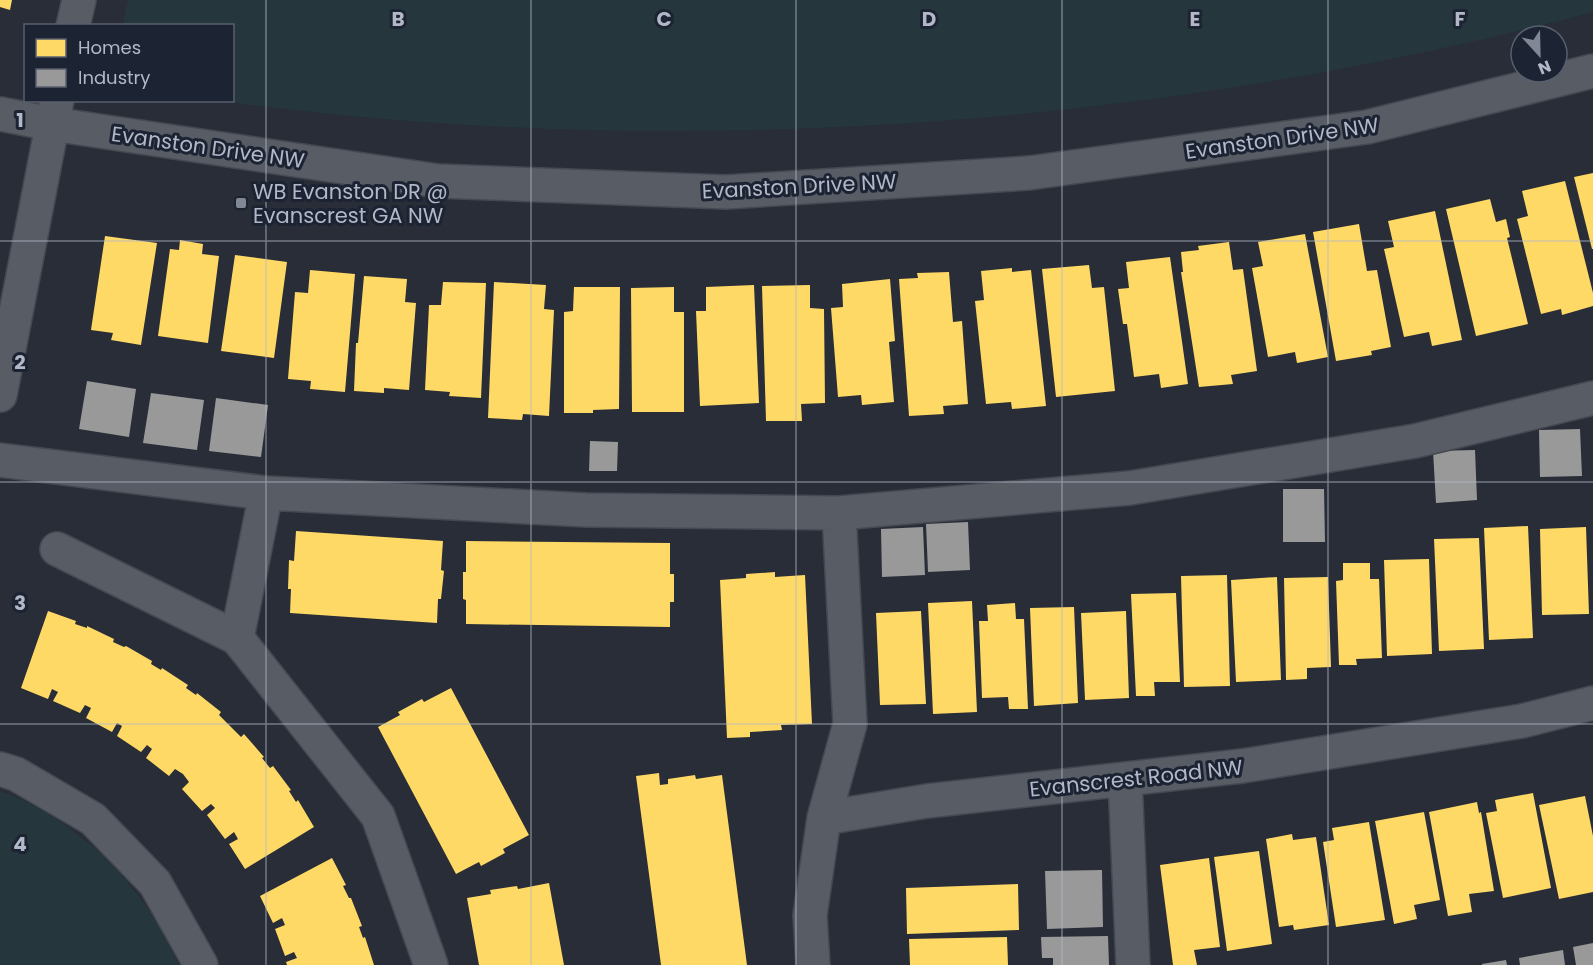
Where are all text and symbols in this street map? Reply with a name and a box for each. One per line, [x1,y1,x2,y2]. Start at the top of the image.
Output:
text: B [391,5,405,33]
text: C [656,5,672,33]
text: D [922,5,936,33]
text: E [1190,5,1200,33]
text: F [1455,5,1466,33]
legend [24,24,234,102]
north arrow [1509,24,1569,84]
text: Homes [78,35,141,60]
text: N [1535,55,1554,80]
text: Industry [78,65,150,90]
text: 1 [16,106,24,134]
street label: Evanston Drive NW [1184,110,1381,166]
street label: Evanston Drive NW [110,119,307,175]
street label: Evanston Drive NW [701,166,898,206]
place label: WB Evanston DR @ Evanscrest GA NW [253,177,448,230]
marker: WB Evanston DR @ Evanscrest GA NW [234,196,248,210]
text: 2 [14,348,26,376]
text: 3 [14,589,26,617]
street label: Evanscrest Road NW [1028,752,1245,804]
text: 4 [13,830,27,858]

